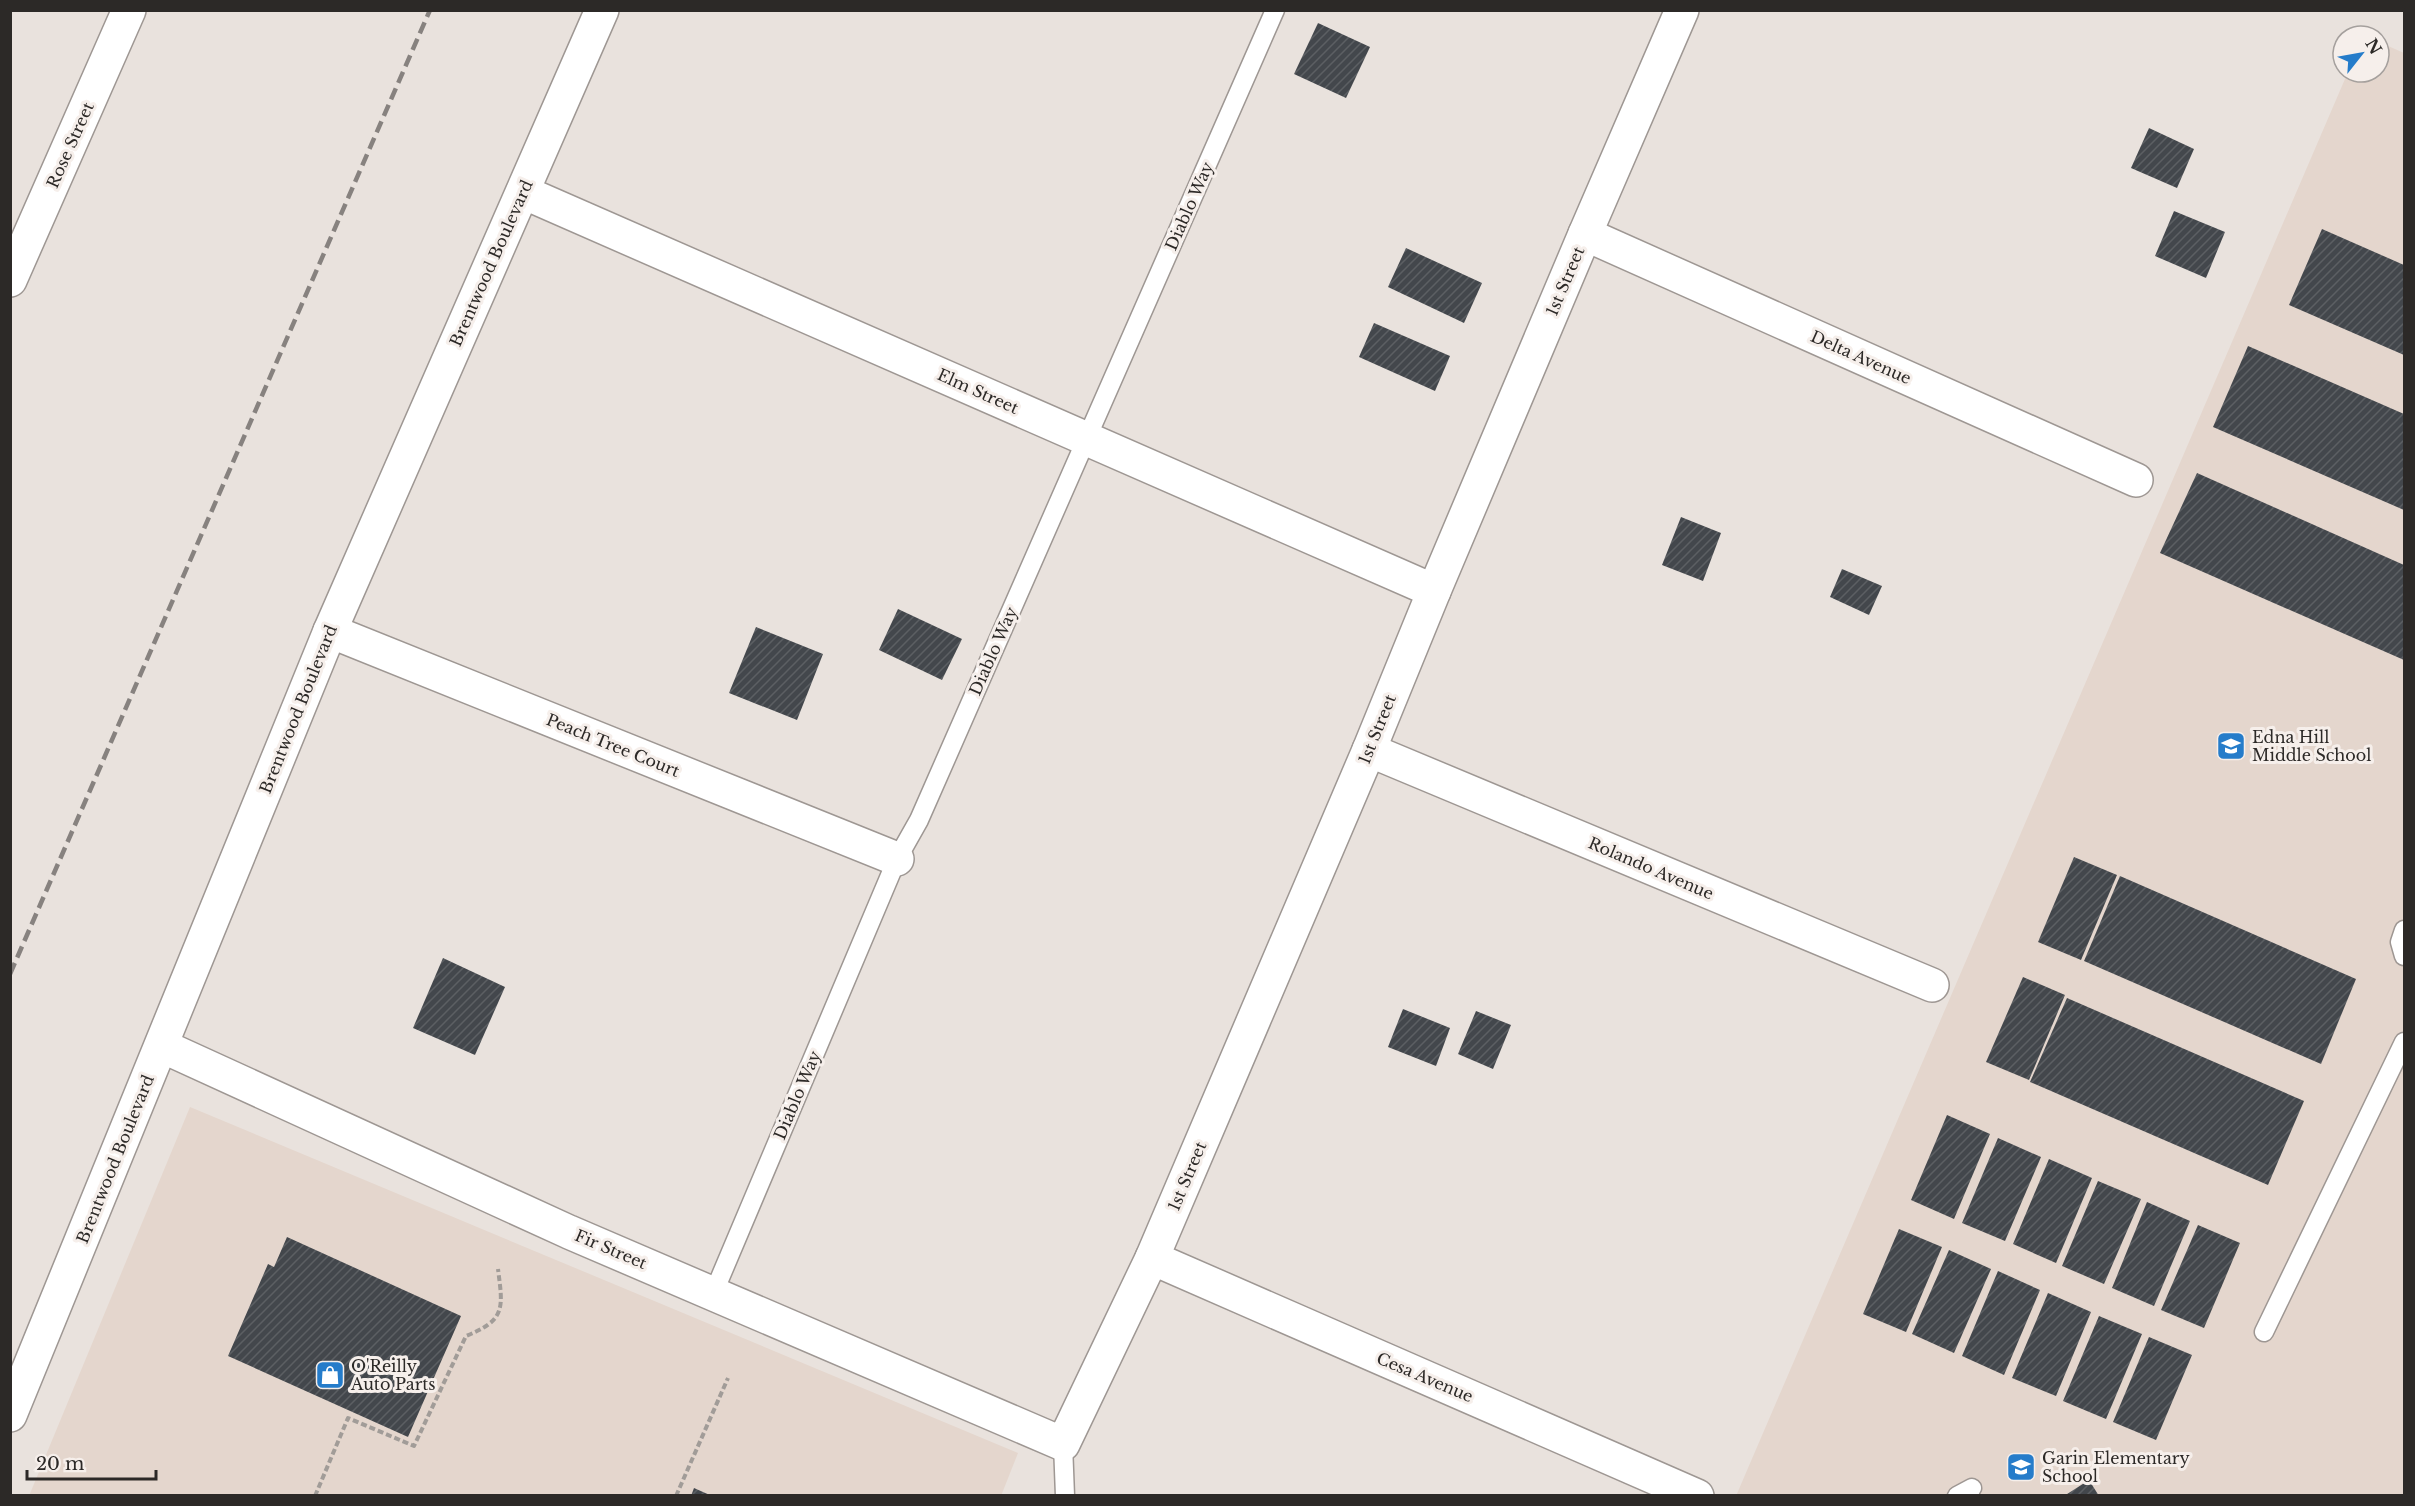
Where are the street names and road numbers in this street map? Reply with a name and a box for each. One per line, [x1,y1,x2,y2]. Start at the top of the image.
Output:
street label: Rose Street [42,99,98,191]
street label: Diablo Way [1161,158,1218,253]
street label: Brentwood Boulevard [445,177,537,349]
street label: 1st Street [1541,243,1589,319]
street label: Delta Avenue [1808,326,1914,388]
street label: Elm Street [934,364,1022,418]
street label: Diablo Way [965,603,1022,698]
street label: Brentwood Boulevard [255,622,341,796]
street label: 1st Street [1354,691,1400,767]
street label: Peach Tree Court [543,709,683,781]
street label: Rolando Avenue [1585,833,1717,903]
street label: Diablo Way [769,1047,825,1143]
street label: Brentwood Boulevard [72,1072,158,1246]
street label: 1st Street [1163,1138,1211,1214]
street label: Fir Street [572,1225,650,1273]
street label: Cesa Avenue [1374,1348,1476,1406]

